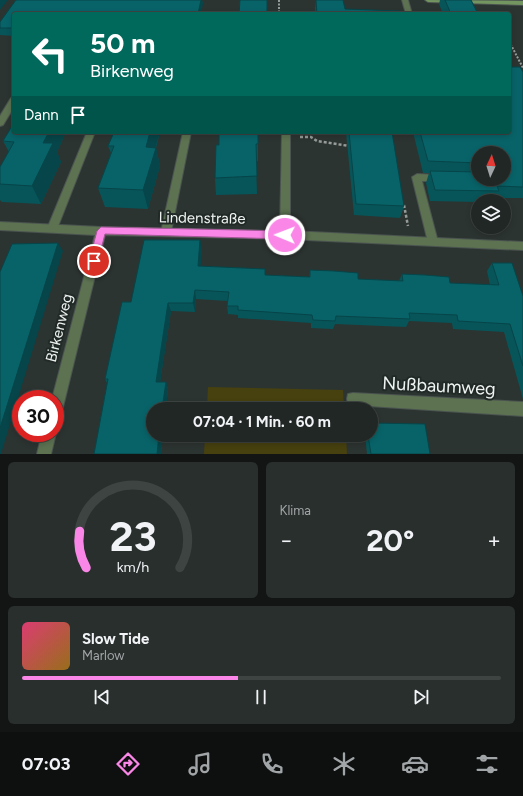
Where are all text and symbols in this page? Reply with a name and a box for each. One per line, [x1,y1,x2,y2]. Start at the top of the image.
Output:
text: 50 m [90,26,156,60]
icon: left [24,28,76,80]
text: Birkenweg [90,60,174,82]
icon: arrive [67,104,89,126]
text: Dann [24,106,59,124]
north arrow [471,146,511,186]
map controls [471,146,511,234]
button: layers [471,194,511,234]
street label: Lindenstraße [158,208,246,228]
position arrow [264,214,306,256]
pin [77,244,111,278]
icon: arrive [83,250,105,272]
street label: Birkenweg [42,292,76,364]
street label: Nußbaumweg [382,372,496,400]
speed limit sign: 30 [12,390,64,442]
text: 07:04 · 1 Min. · 60 m [193,413,331,431]
text: Klima [280,503,311,518]
text: 23 [109,511,156,561]
text: 20° [366,522,414,559]
text: − [280,527,293,554]
text: + [487,527,501,554]
text: km/h [116,558,149,576]
text: Slow Tide [82,630,149,648]
text: Marlow [82,648,124,663]
icon: previous [91,686,113,708]
icon: pause [250,686,272,708]
icon: next [410,686,432,708]
icon: directions [114,750,142,778]
icon: music [186,750,214,778]
icon: phone [258,750,286,778]
icon: climate [330,750,358,778]
icon: car [401,750,429,778]
icon: filters [473,750,501,778]
text: 07:03 [22,753,71,775]

